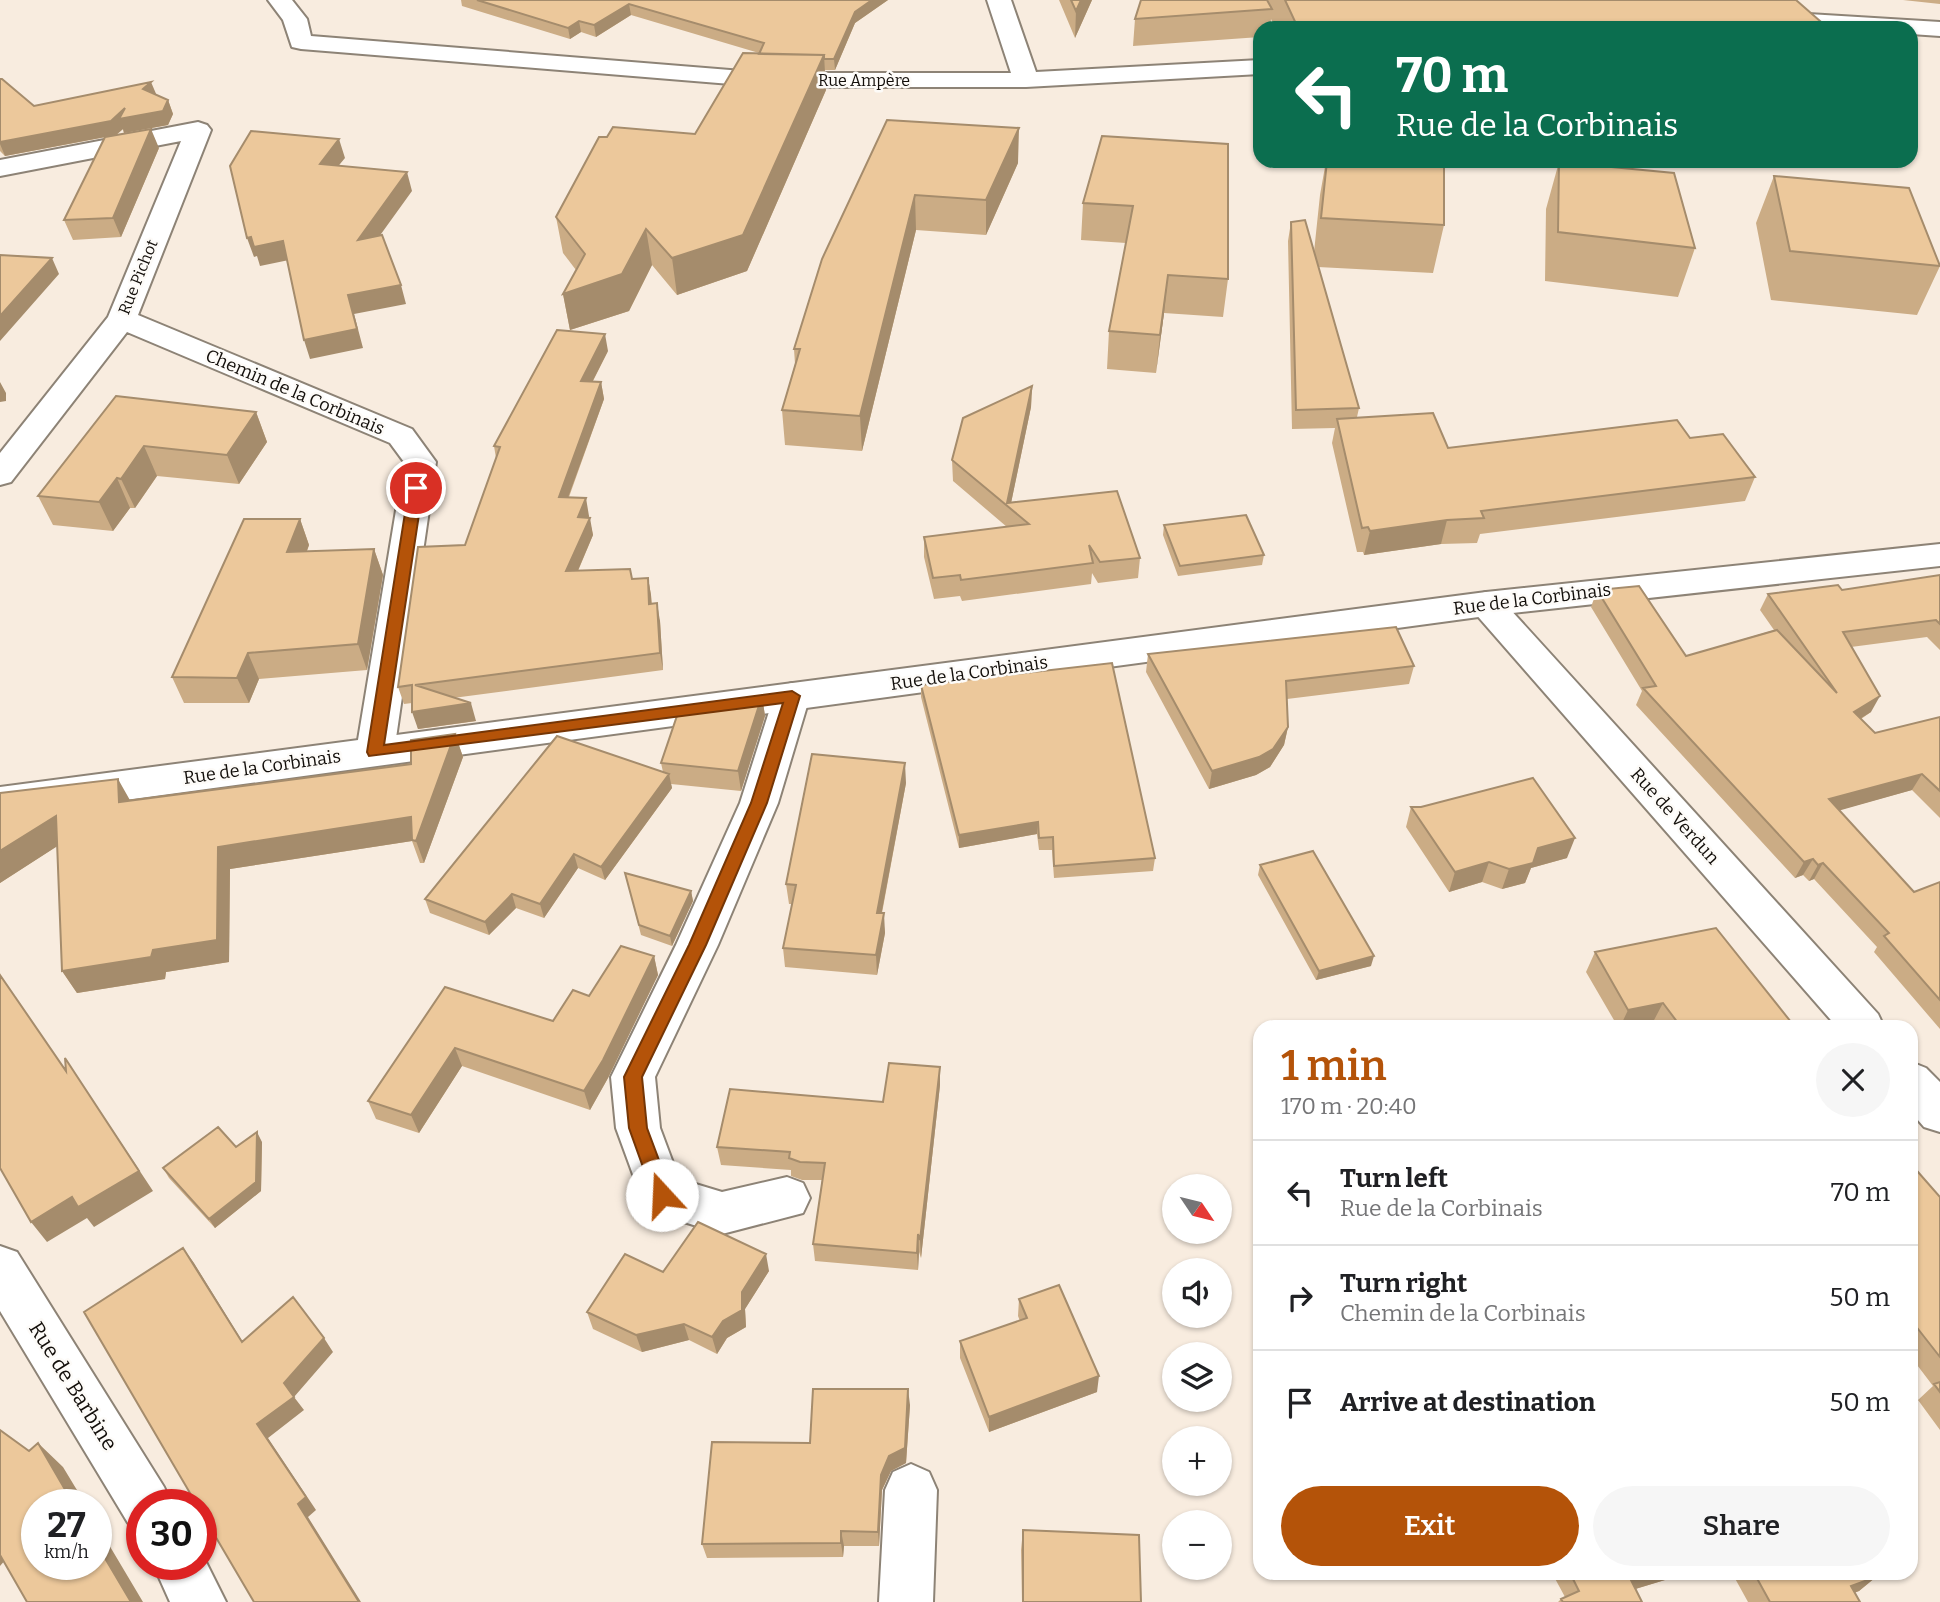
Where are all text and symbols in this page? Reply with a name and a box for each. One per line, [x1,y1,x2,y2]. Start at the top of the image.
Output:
text: 70 m [1396,46,1508,105]
icon: left [1281,49,1372,140]
street label: Rue Ampère [818,71,910,90]
text: Rue de la Corbinais [1396,106,1678,144]
street label: Rue Pichot [114,237,162,317]
street label: Chemin de la Corbinais [202,344,388,440]
pin [386,458,446,518]
icon: arrive [397,469,435,507]
street label: Rue de la Corbinais [1452,578,1612,620]
street label: Rue de la Corbinais [889,651,1049,695]
street label: Rue de la Corbinais [182,745,342,789]
street label: Rue de Verdun [1626,763,1724,869]
text: 1 min [1281,1041,1387,1091]
button: close [1816,1043,1890,1117]
text: 170 m · 20:40 [1281,1092,1417,1120]
position arrow [625,1158,699,1232]
text: Turn left [1340,1163,1448,1194]
north arrow [1162,1174,1232,1244]
map controls [1162,1174,1232,1580]
icon: left [1281,1174,1319,1212]
text: 70 m [1831,1177,1890,1208]
text: Rue de la Corbinais [1340,1194,1543,1222]
button: sound [1162,1258,1232,1328]
text: Turn right [1340,1268,1467,1299]
icon: right [1281,1279,1319,1317]
text: 50 m [1829,1282,1890,1313]
text: Chemin de la Corbinais [1340,1299,1586,1327]
street label: Rue de Barbine [23,1317,123,1455]
button: layers [1162,1342,1232,1412]
icon: arrive [1281,1384,1319,1422]
text: Arrive at destination [1340,1387,1595,1418]
text: 50 m [1829,1387,1890,1418]
button: + [1162,1426,1232,1496]
button: Exit [1281,1486,1579,1566]
button: Share [1593,1486,1890,1566]
speed limit sign: 30 [126,1489,217,1580]
text: 27 [47,1504,86,1546]
button: − [1162,1510,1232,1580]
text: km/h [44,1541,89,1563]

